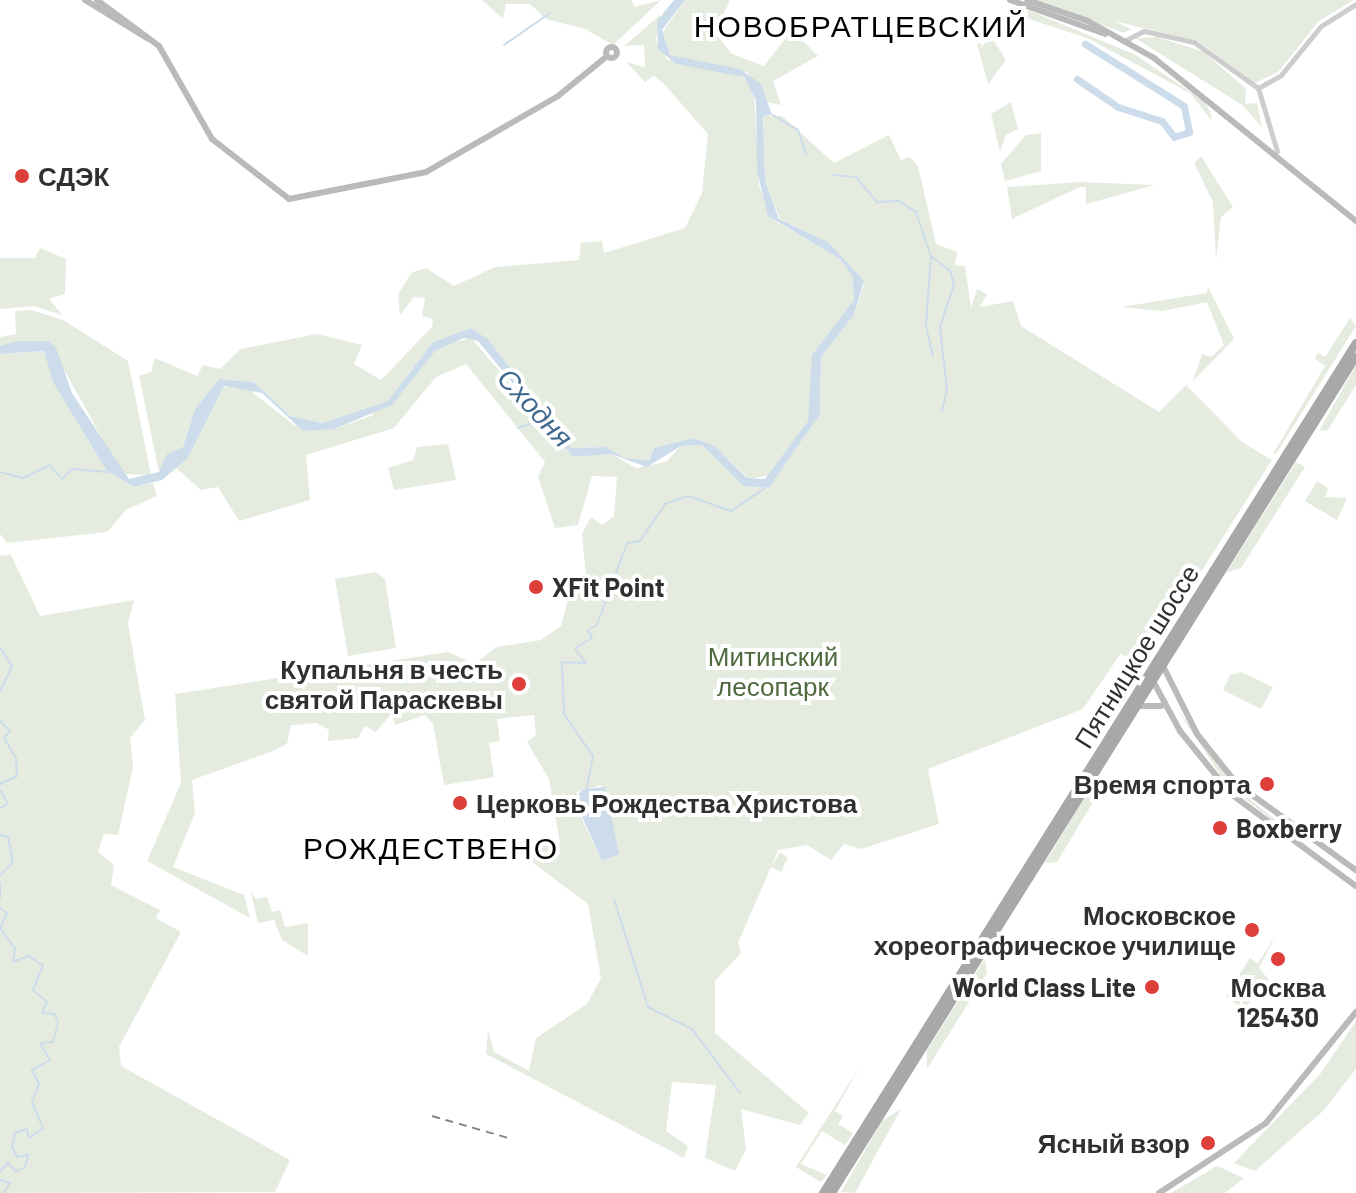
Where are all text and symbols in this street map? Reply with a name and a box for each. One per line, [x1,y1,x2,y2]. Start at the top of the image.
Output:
district label: НОВОБРАТЦЕВСКИЙ [694,7,1028,43]
place label: СДЭК [38,160,109,192]
marker: СДЭК [13,167,31,185]
water label: Сходня [491,361,581,453]
street label: Пятницкое шоссе [1067,559,1205,753]
place label: XFit Point [552,571,665,603]
marker: XFit Point [527,578,545,596]
park label: Митинский лесопарк [708,640,838,702]
place label: Купальня в честь святой Параскевы [265,653,503,714]
marker: Купальня в честь святой Параскевы [510,675,528,693]
place label: Время спорта [1074,768,1251,800]
marker: Время спорта [1258,775,1276,793]
place label: Церковь Рождества Христова [476,787,857,819]
marker: Церковь Рождества Христова [451,794,469,812]
place label: Boxberry [1236,812,1342,844]
marker: Boxberry [1211,819,1229,837]
district label: РОЖДЕСТВЕНО [303,829,559,865]
place label: Московское хореографическое училище [874,899,1236,960]
marker: Московское хореографическое училище [1243,921,1261,939]
marker: Москва 125430 [1269,950,1287,968]
place label: World Class Lite [952,971,1136,1003]
place label: Москва 125430 [1231,971,1325,1032]
marker: World Class Lite [1143,978,1161,996]
place label: Ясный взор [1038,1127,1190,1159]
marker: Ясный взор [1197,1132,1219,1154]

